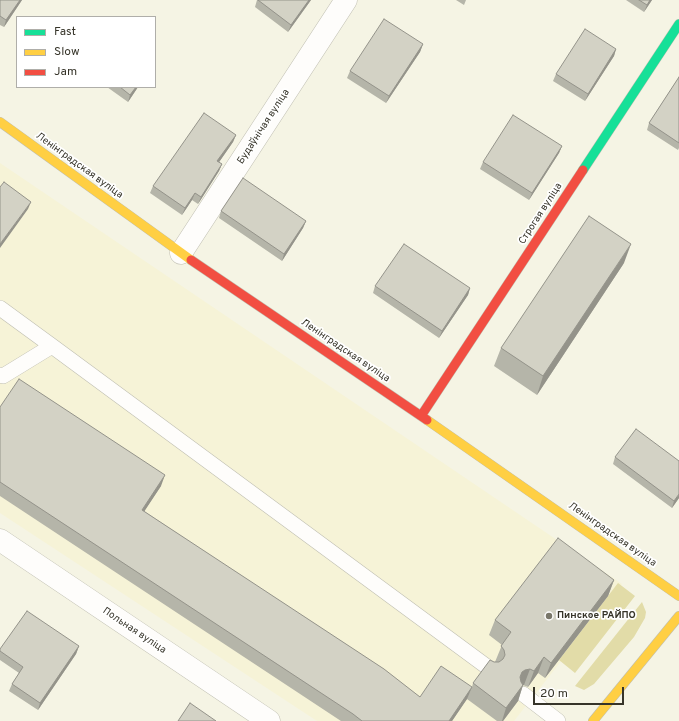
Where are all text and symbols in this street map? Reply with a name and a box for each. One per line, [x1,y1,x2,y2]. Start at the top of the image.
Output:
legend [16,16,156,88]
text: Fast [54,24,76,40]
text: Slow [54,44,80,60]
text: Jam [54,64,77,80]
street label: Будаўнічая вуліца [235,87,293,167]
street label: Ленінградская вуліца [33,130,125,202]
street label: Строгая вуліца [517,181,565,247]
street label: Ленінградская вуліца [298,317,392,385]
street label: Ленінградская вуліца [566,500,658,570]
street label: Польная вуліца [100,605,168,657]
place label: Пинское РАЙПО [557,610,636,622]
marker: Пинское РАЙПО [544,611,554,621]
scale bar [535,679,626,705]
text: 20 m [540,686,568,702]

